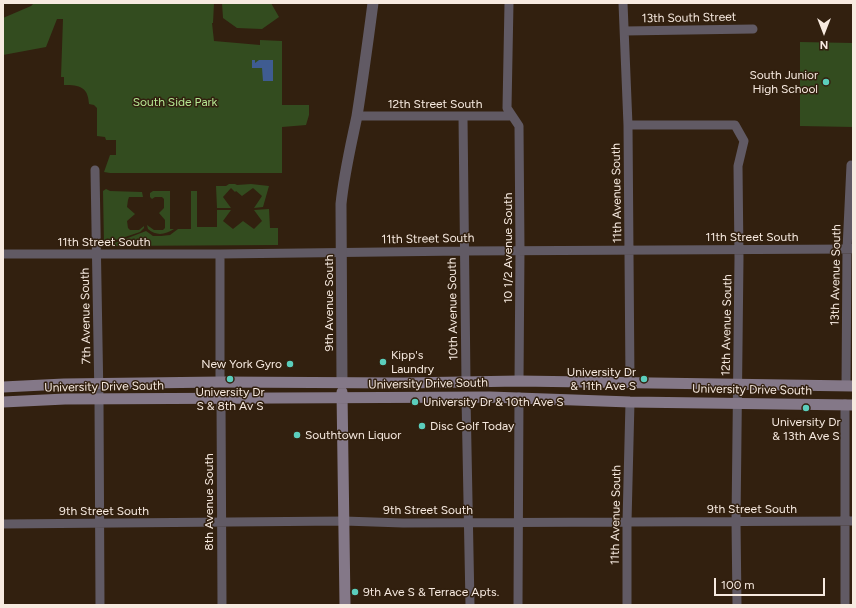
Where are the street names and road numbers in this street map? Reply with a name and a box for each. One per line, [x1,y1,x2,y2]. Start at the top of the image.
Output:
street label: 13th South Street [642,10,736,26]
street label: 12th Street South [388,97,482,111]
street label: 11th Avenue South [609,143,625,243]
street label: 10 1/2 Avenue South [501,193,515,303]
street label: 13th Avenue South [828,224,844,326]
street label: 11th Street South [706,230,798,244]
street label: 11th Street South [381,231,475,247]
street label: 11th Street South [58,235,150,249]
street label: 9th Avenue South [322,255,336,351]
street label: 10th Avenue South [445,258,461,360]
street label: 7th Avenue South [78,268,94,364]
street label: 12th Avenue South [719,274,735,376]
street label: University Drive South [368,376,488,392]
street label: University Drive South [44,379,164,395]
street label: University Drive South [692,382,812,398]
street label: 8th Avenue South [202,453,216,551]
street label: 11th Avenue South [608,465,624,565]
street label: 9th Street South [707,502,797,516]
street label: 9th Street South [383,503,473,517]
street label: 9th Street South [59,504,149,518]

